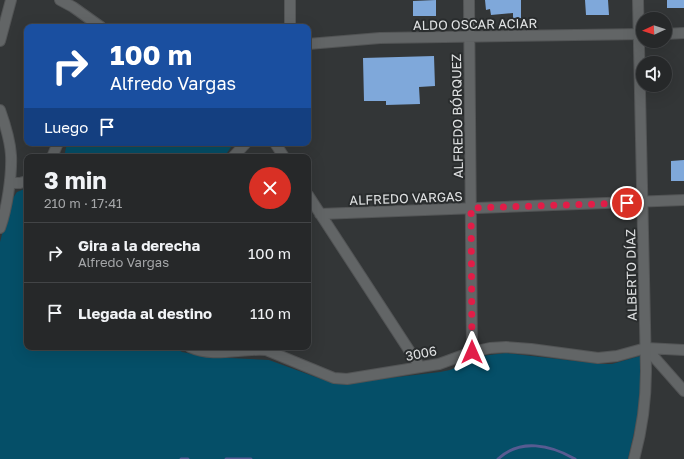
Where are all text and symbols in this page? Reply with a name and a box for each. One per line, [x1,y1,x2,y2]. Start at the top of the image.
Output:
north arrow [636,12,672,48]
map controls [636,12,672,92]
street label: ALDO OSCAR ACIAR [413,15,537,33]
text: 100 m [110,38,192,71]
icon: right [44,40,96,92]
street label: ALFREDO BÓRQUEZ [448,53,466,178]
button: sound [636,56,672,92]
text: Alfredo Vargas [110,72,236,94]
icon: arrive [96,116,118,138]
text: Luego [44,118,88,136]
text: 3 min [44,165,107,194]
button: close [249,167,291,209]
pin [610,186,644,220]
street label: ALFREDO VARGAS [349,188,463,208]
icon: arrive [616,192,638,214]
text: 210 m · 17:41 [44,195,122,211]
street label: ALBERTO DÍAZ [622,229,640,321]
text: Gira a la derecha [78,236,200,254]
icon: right [44,242,66,264]
text: 100 m [248,244,291,262]
text: Alfredo Vargas [78,254,169,270]
icon: arrive [44,302,66,324]
text: Llegada al destino [78,304,212,322]
text: 110 m [250,304,291,322]
position arrow [451,331,493,373]
street label: 3006 [404,342,438,364]

